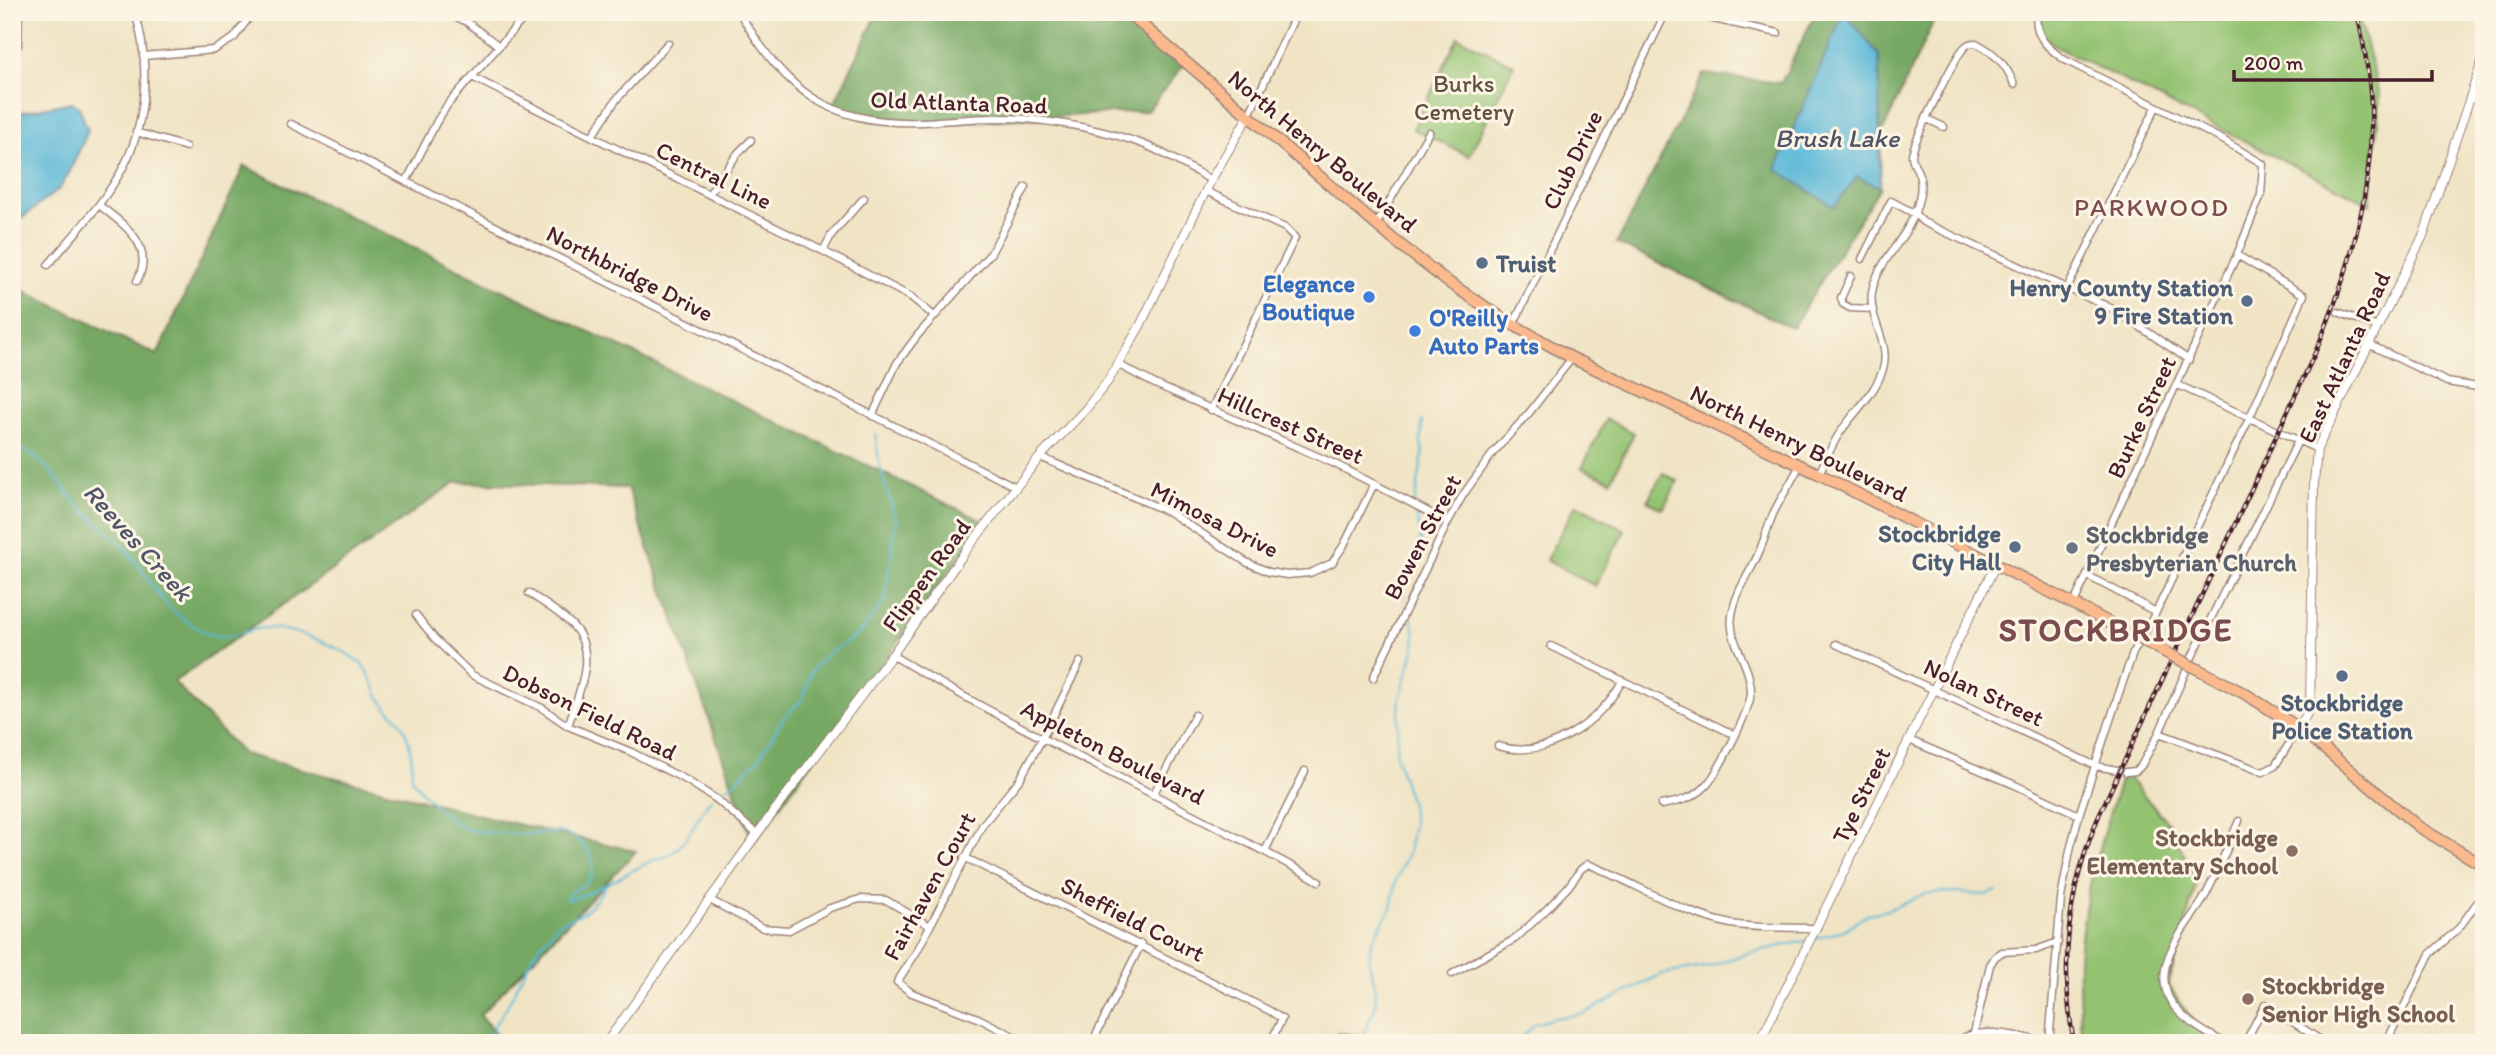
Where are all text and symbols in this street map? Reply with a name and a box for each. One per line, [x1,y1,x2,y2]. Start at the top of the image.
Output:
scale bar [2234,38,2431,82]
text: 200 m [2244,50,2304,75]
street label: North Henry Boulevard [1222,63,1424,239]
park label: Burks Cemetery [1414,69,1514,126]
street label: Old Atlanta Road [870,84,1048,120]
street label: Club Drive [1536,106,1608,214]
water label: Brush Lake [1775,122,1901,154]
street label: Central Line [651,134,777,216]
district label: PARKWOOD [2074,191,2230,223]
street label: Northbridge Drive [542,218,718,328]
place label: Truist [1495,249,1556,278]
marker: Truist [1474,255,1490,271]
street label: East Atlanta Road [2292,267,2396,447]
place label: Elegance Boutique [1262,269,1355,327]
place label: Henry County Station 9 Fire Station [2009,273,2233,330]
marker: Elegance Boutique [1361,289,1377,305]
marker: Henry County Station 9 Fire Station [2239,293,2255,309]
place label: O'Reilly Auto Parts [1428,303,1539,360]
marker: O'Reilly Auto Parts [1407,323,1423,339]
street label: Burke Street [2100,351,2182,483]
street label: North Henry Boulevard [1686,378,1912,508]
street label: Hillcrest Street [1213,380,1369,470]
street label: Bowen Street [1377,469,1467,605]
street label: Mimosa Drive [1146,474,1284,564]
water label: Reeves Creek [77,476,200,609]
street label: Flippen Road [875,513,977,637]
place label: Stockbridge City Hall [1878,519,2001,577]
place label: Stockbridge Presbyterian Church [2086,520,2297,578]
marker: Stockbridge City Hall [2007,539,2023,555]
marker: Stockbridge Presbyterian Church [2064,540,2080,556]
district label: STOCKBRIDGE [1999,611,2233,649]
street label: Nolan Street [1919,652,2049,732]
street label: Dobson Field Road [498,657,682,767]
marker: Stockbridge Police Station [2334,668,2350,684]
place label: Stockbridge Police Station [2271,688,2413,745]
street label: Appleton Boulevard [1016,693,1210,811]
street label: Tye Street [1825,742,1897,848]
street label: Fairhaven Court [876,807,982,965]
place label: Stockbridge Elementary School [2087,823,2278,881]
marker: Stockbridge Elementary School [2284,843,2300,859]
street label: Sheffield Court [1056,870,1210,968]
place label: Stockbridge Senior High School [2262,971,2455,1029]
marker: Stockbridge Senior High School [2240,991,2256,1007]

